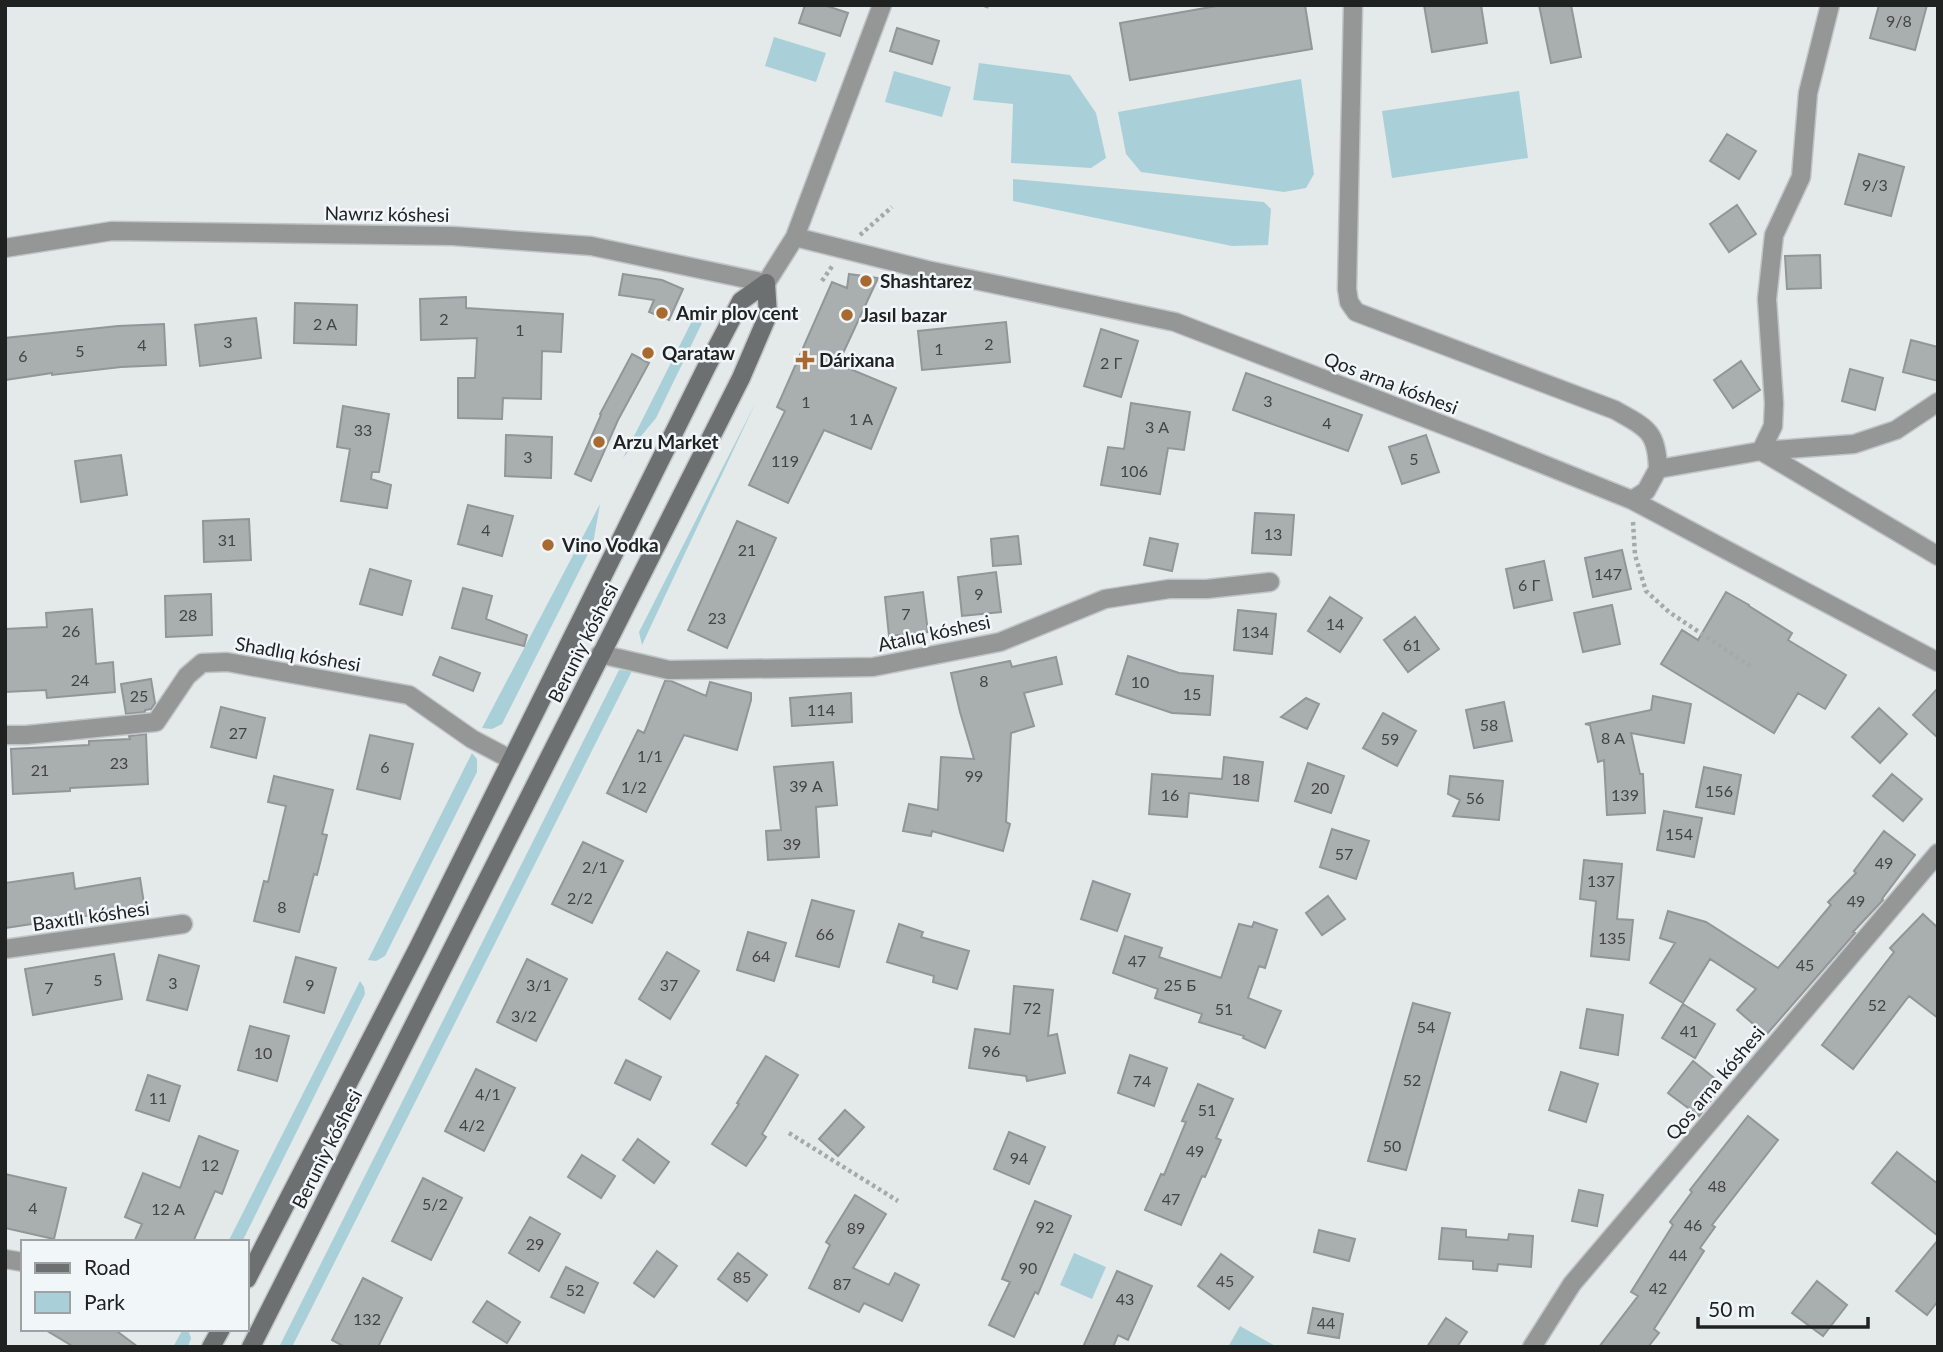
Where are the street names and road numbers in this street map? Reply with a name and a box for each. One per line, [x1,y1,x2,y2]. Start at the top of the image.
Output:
street label: Nawrız kóshesi [324,201,450,226]
street label: Qos arna kóshesi [1321,346,1461,419]
street label: Beruniy kóshesi [543,579,622,706]
street label: Atalıq kóshesi [875,609,992,656]
street label: Shadlıq kóshesi [234,631,363,676]
street label: Baxıtlı kóshesi [31,896,151,935]
street label: Qos arna kóshesi [1660,1021,1769,1144]
street label: Beruniy kóshesi [287,1085,366,1212]

